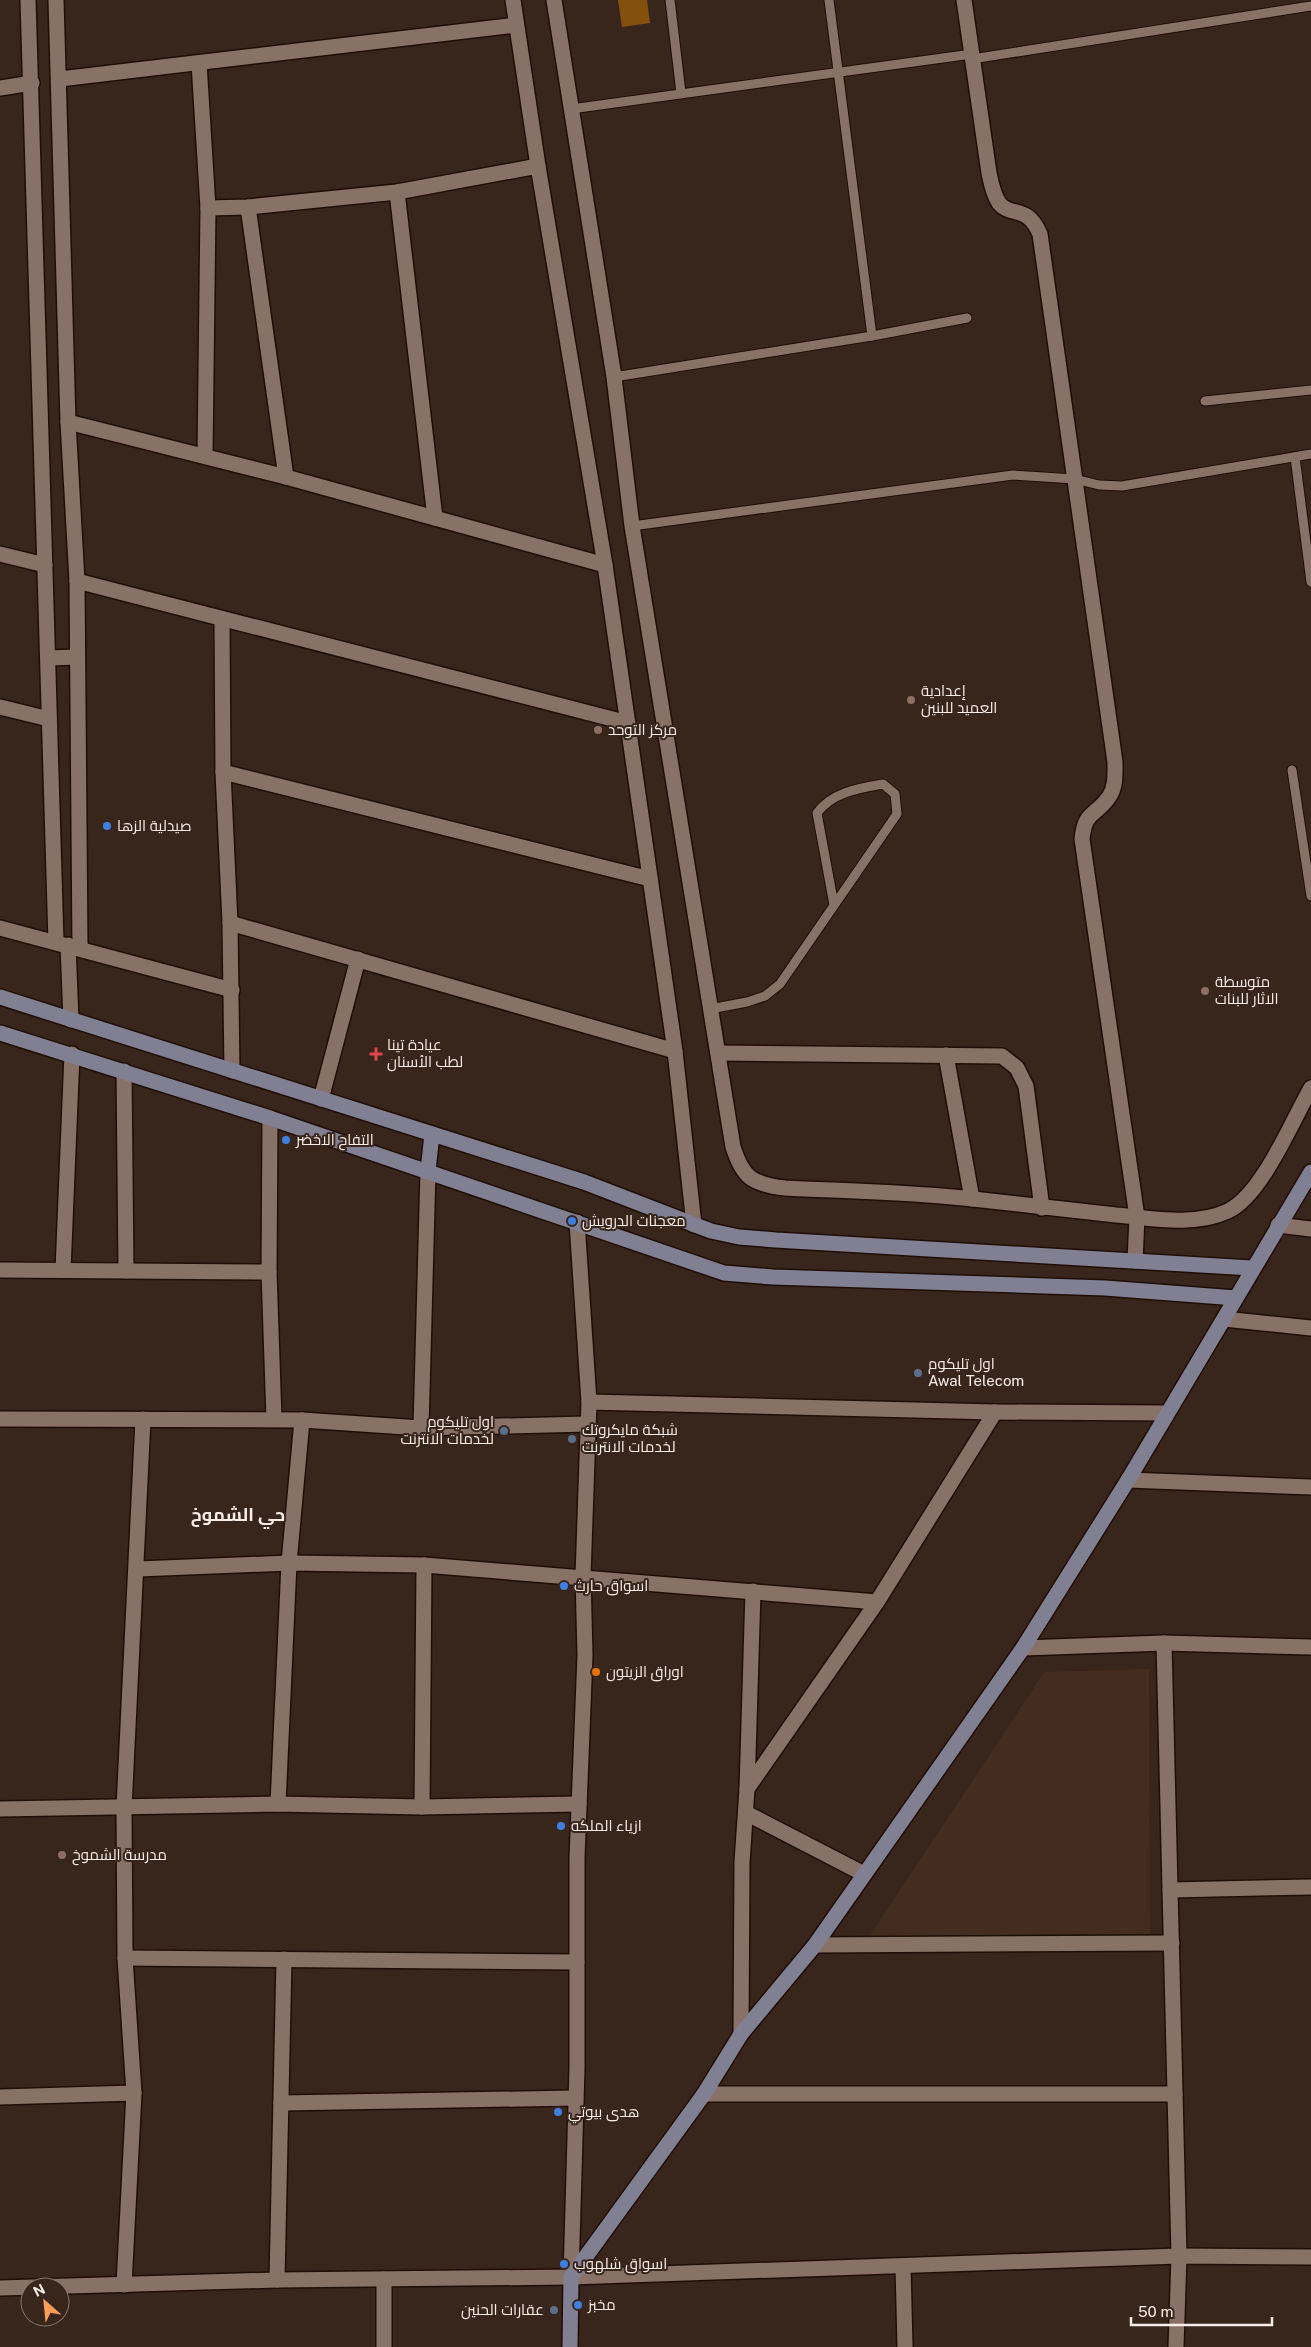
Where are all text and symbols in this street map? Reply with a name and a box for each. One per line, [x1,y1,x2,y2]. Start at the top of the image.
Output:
place label: إعدادية العميد للبنين [921,682,997,718]
marker: إعدادية العميد للبنين [905,694,917,706]
place label: مركز التوحد [608,721,677,739]
marker: مركز التوحد [592,724,604,736]
place label: صيدلية الزها [117,817,192,835]
marker: صيدلية الزها [101,820,113,832]
place label: متوسطة الاثار للبنات [1215,973,1279,1008]
marker: متوسطة الاثار للبنات [1199,985,1211,997]
place label: عيادة تينا لطب الأسنان [387,1036,463,1072]
marker: عيادة تينا لطب الأسنان [369,1047,383,1061]
place label: التفاح الاخضر [295,1131,374,1151]
marker: التفاح الاخضر [280,1134,292,1146]
place label: معجنات الدرويش [582,1212,686,1231]
marker: معجنات الدرويش [566,1215,578,1227]
place label: اول تليكوم Awal Telecom [928,1355,1024,1389]
marker: اول تليكوم Awal Telecom [912,1367,924,1379]
place label: اول تليكوم لخدمات الانترنت [400,1413,494,1448]
place label: شبكة مايكروتك لخدمات الانترنت [582,1421,678,1456]
marker: اول تليكوم لخدمات الانترنت [498,1425,510,1437]
marker: شبكة مايكروتك لخدمات الانترنت [566,1433,578,1445]
district label: حي الشموخ [191,1504,285,1530]
place label: اسواق حارث [574,1577,648,1596]
marker: اسواق حارث [558,1580,570,1592]
place label: اوراق الزيتون [606,1663,684,1682]
marker: اوراق الزيتون [590,1666,602,1678]
place label: ازياء الملكه [571,1817,642,1835]
marker: ازياء الملكه [555,1820,567,1832]
place label: مدرسة الشموخ [72,1846,167,1866]
marker: مدرسة الشموخ [56,1849,68,1861]
place label: هدى بيوتي [568,2103,639,2124]
marker: هدى بيوتي [552,2106,564,2118]
place label: اسواق شلهوب [574,2255,667,2274]
marker: اسواق شلهوب [558,2258,570,2270]
north arrow [20,2277,70,2327]
text: N [31,2281,48,2300]
scale bar [1131,2294,1272,2326]
place label: مخبز [587,2296,616,2314]
marker: مخبز [572,2299,584,2311]
place label: عقارات الحنين [461,2301,544,2320]
text: 50 m [1138,2303,1173,2320]
marker: عقارات الحنين [548,2304,560,2316]

